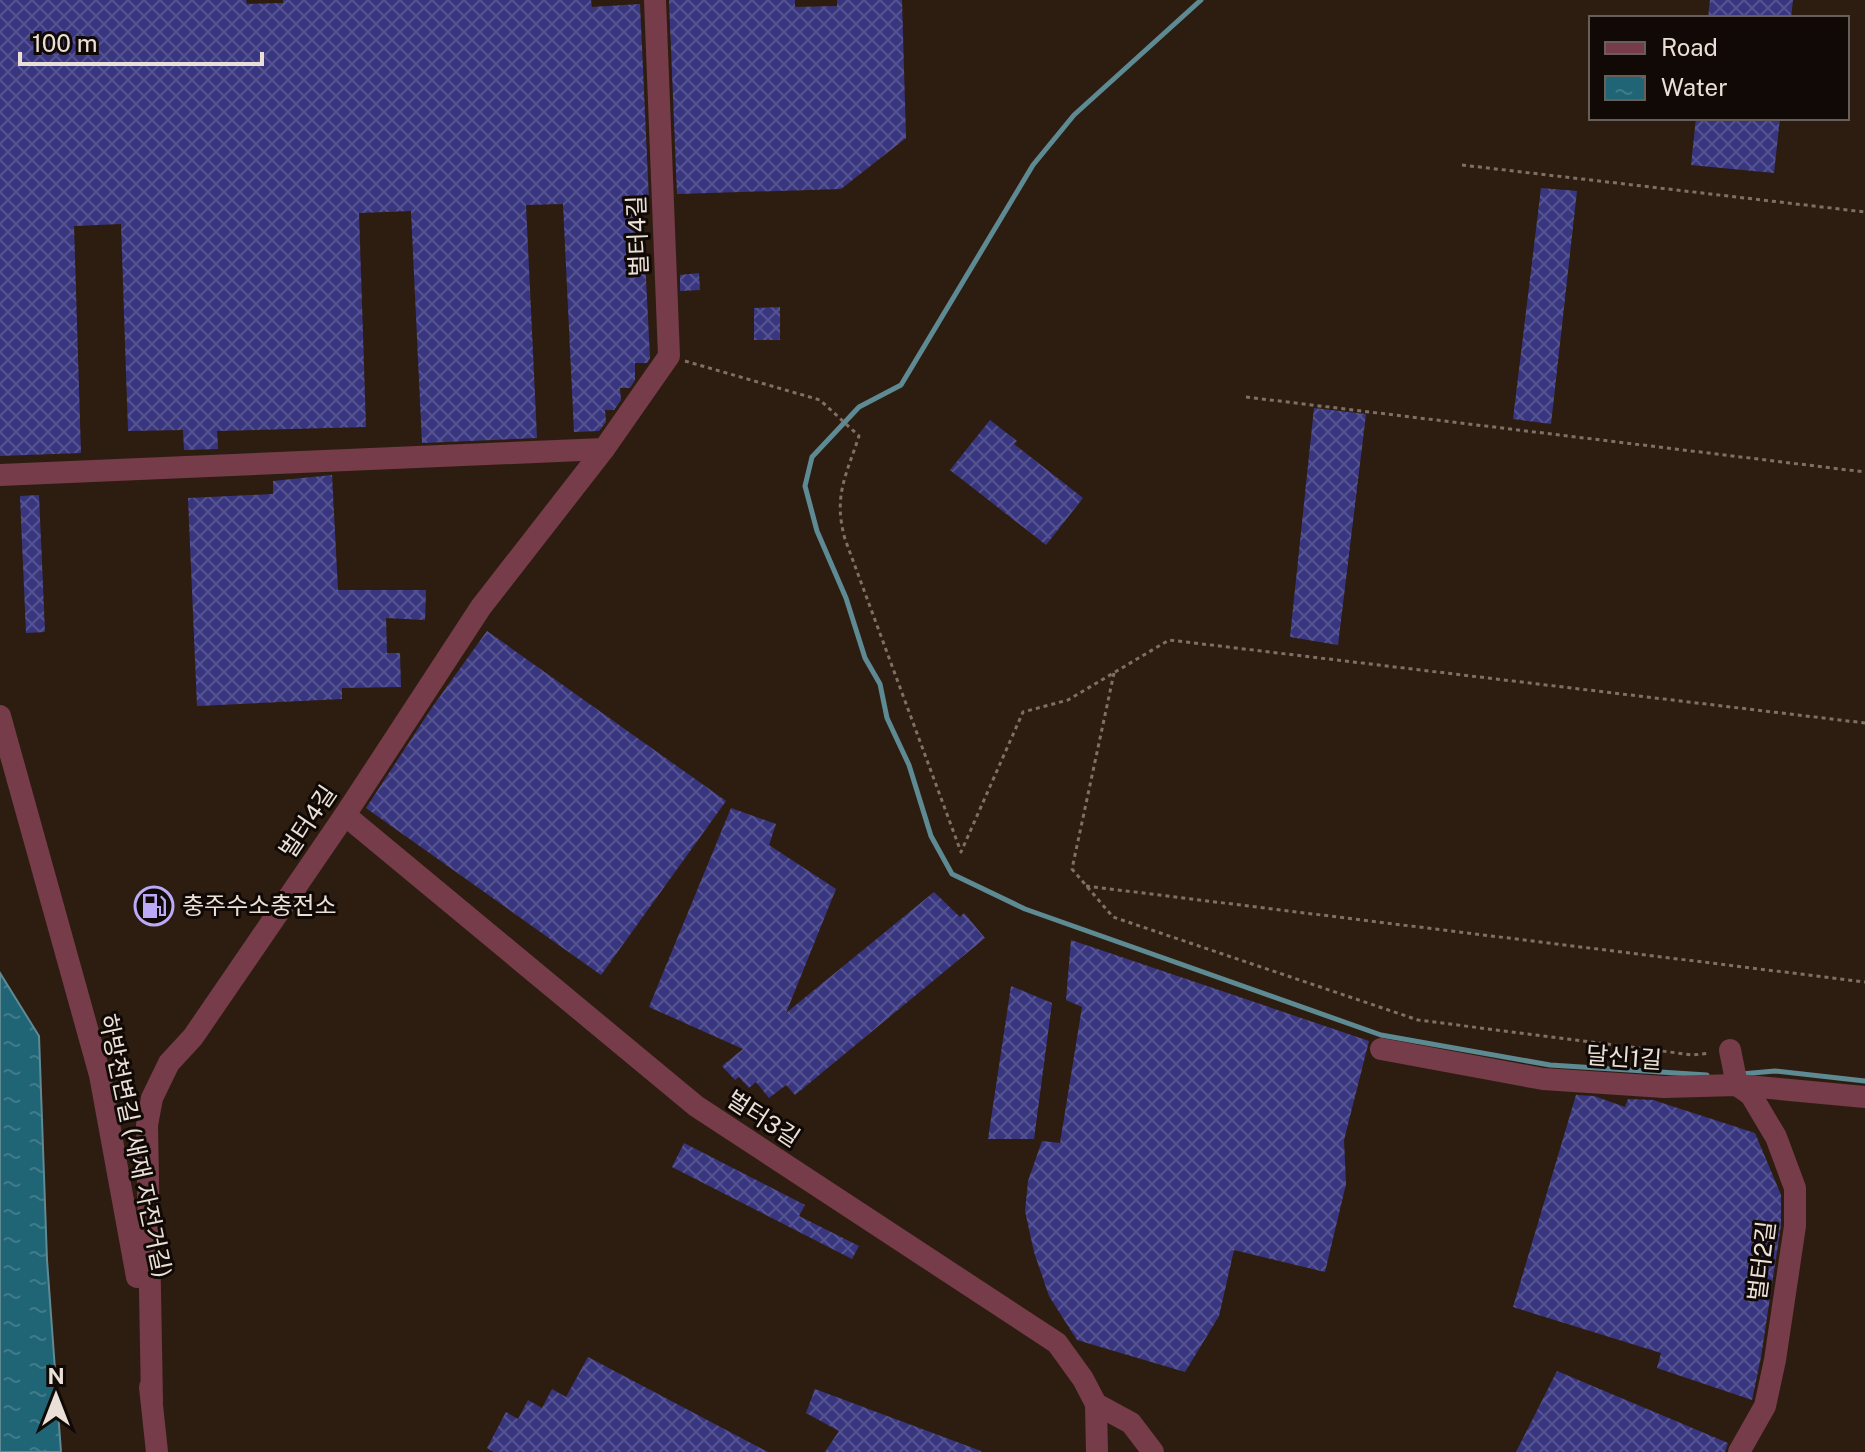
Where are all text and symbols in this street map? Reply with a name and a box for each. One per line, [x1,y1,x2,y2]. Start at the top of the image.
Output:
scale bar [20,16,262,66]
legend [1589,16,1849,120]
text: 100 m [32,29,98,57]
text: Road [1661,33,1718,61]
text: Water [1661,73,1728,101]
street label: 벌터4길 [622,195,652,277]
street label: 벌터4길 [273,780,342,863]
fuel station icon: 충주수소충전소 [133,885,175,927]
place label: 충주수소충전소 [182,891,337,919]
street label: 하방천변길 (새재 자전거길) [94,1011,178,1280]
street label: 달신1길 [1585,1040,1663,1074]
street label: 벌터3길 [722,1084,805,1152]
street label: 벌터2길 [1742,1219,1780,1303]
north arrow [16,1356,96,1436]
text: N [47,1363,65,1389]

